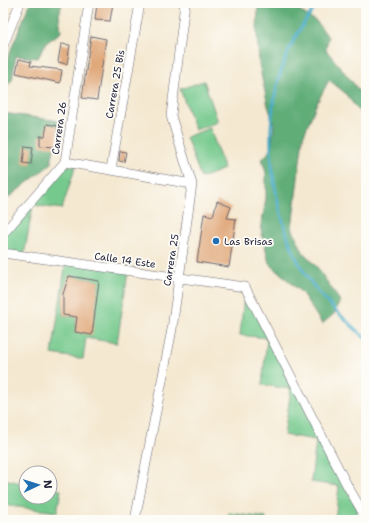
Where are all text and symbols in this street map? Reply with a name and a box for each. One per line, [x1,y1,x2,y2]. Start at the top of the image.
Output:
street label: Carrera 25 Bis [103,49,127,119]
street label: Carrera 26 [49,101,69,155]
street label: Carrera 25 [160,233,182,287]
place label: Las Brisas [224,235,273,248]
marker: Las Brisas [211,236,221,246]
street label: Calle 14 Este [93,249,157,271]
north arrow [18,465,58,505]
text: N [40,479,55,489]

